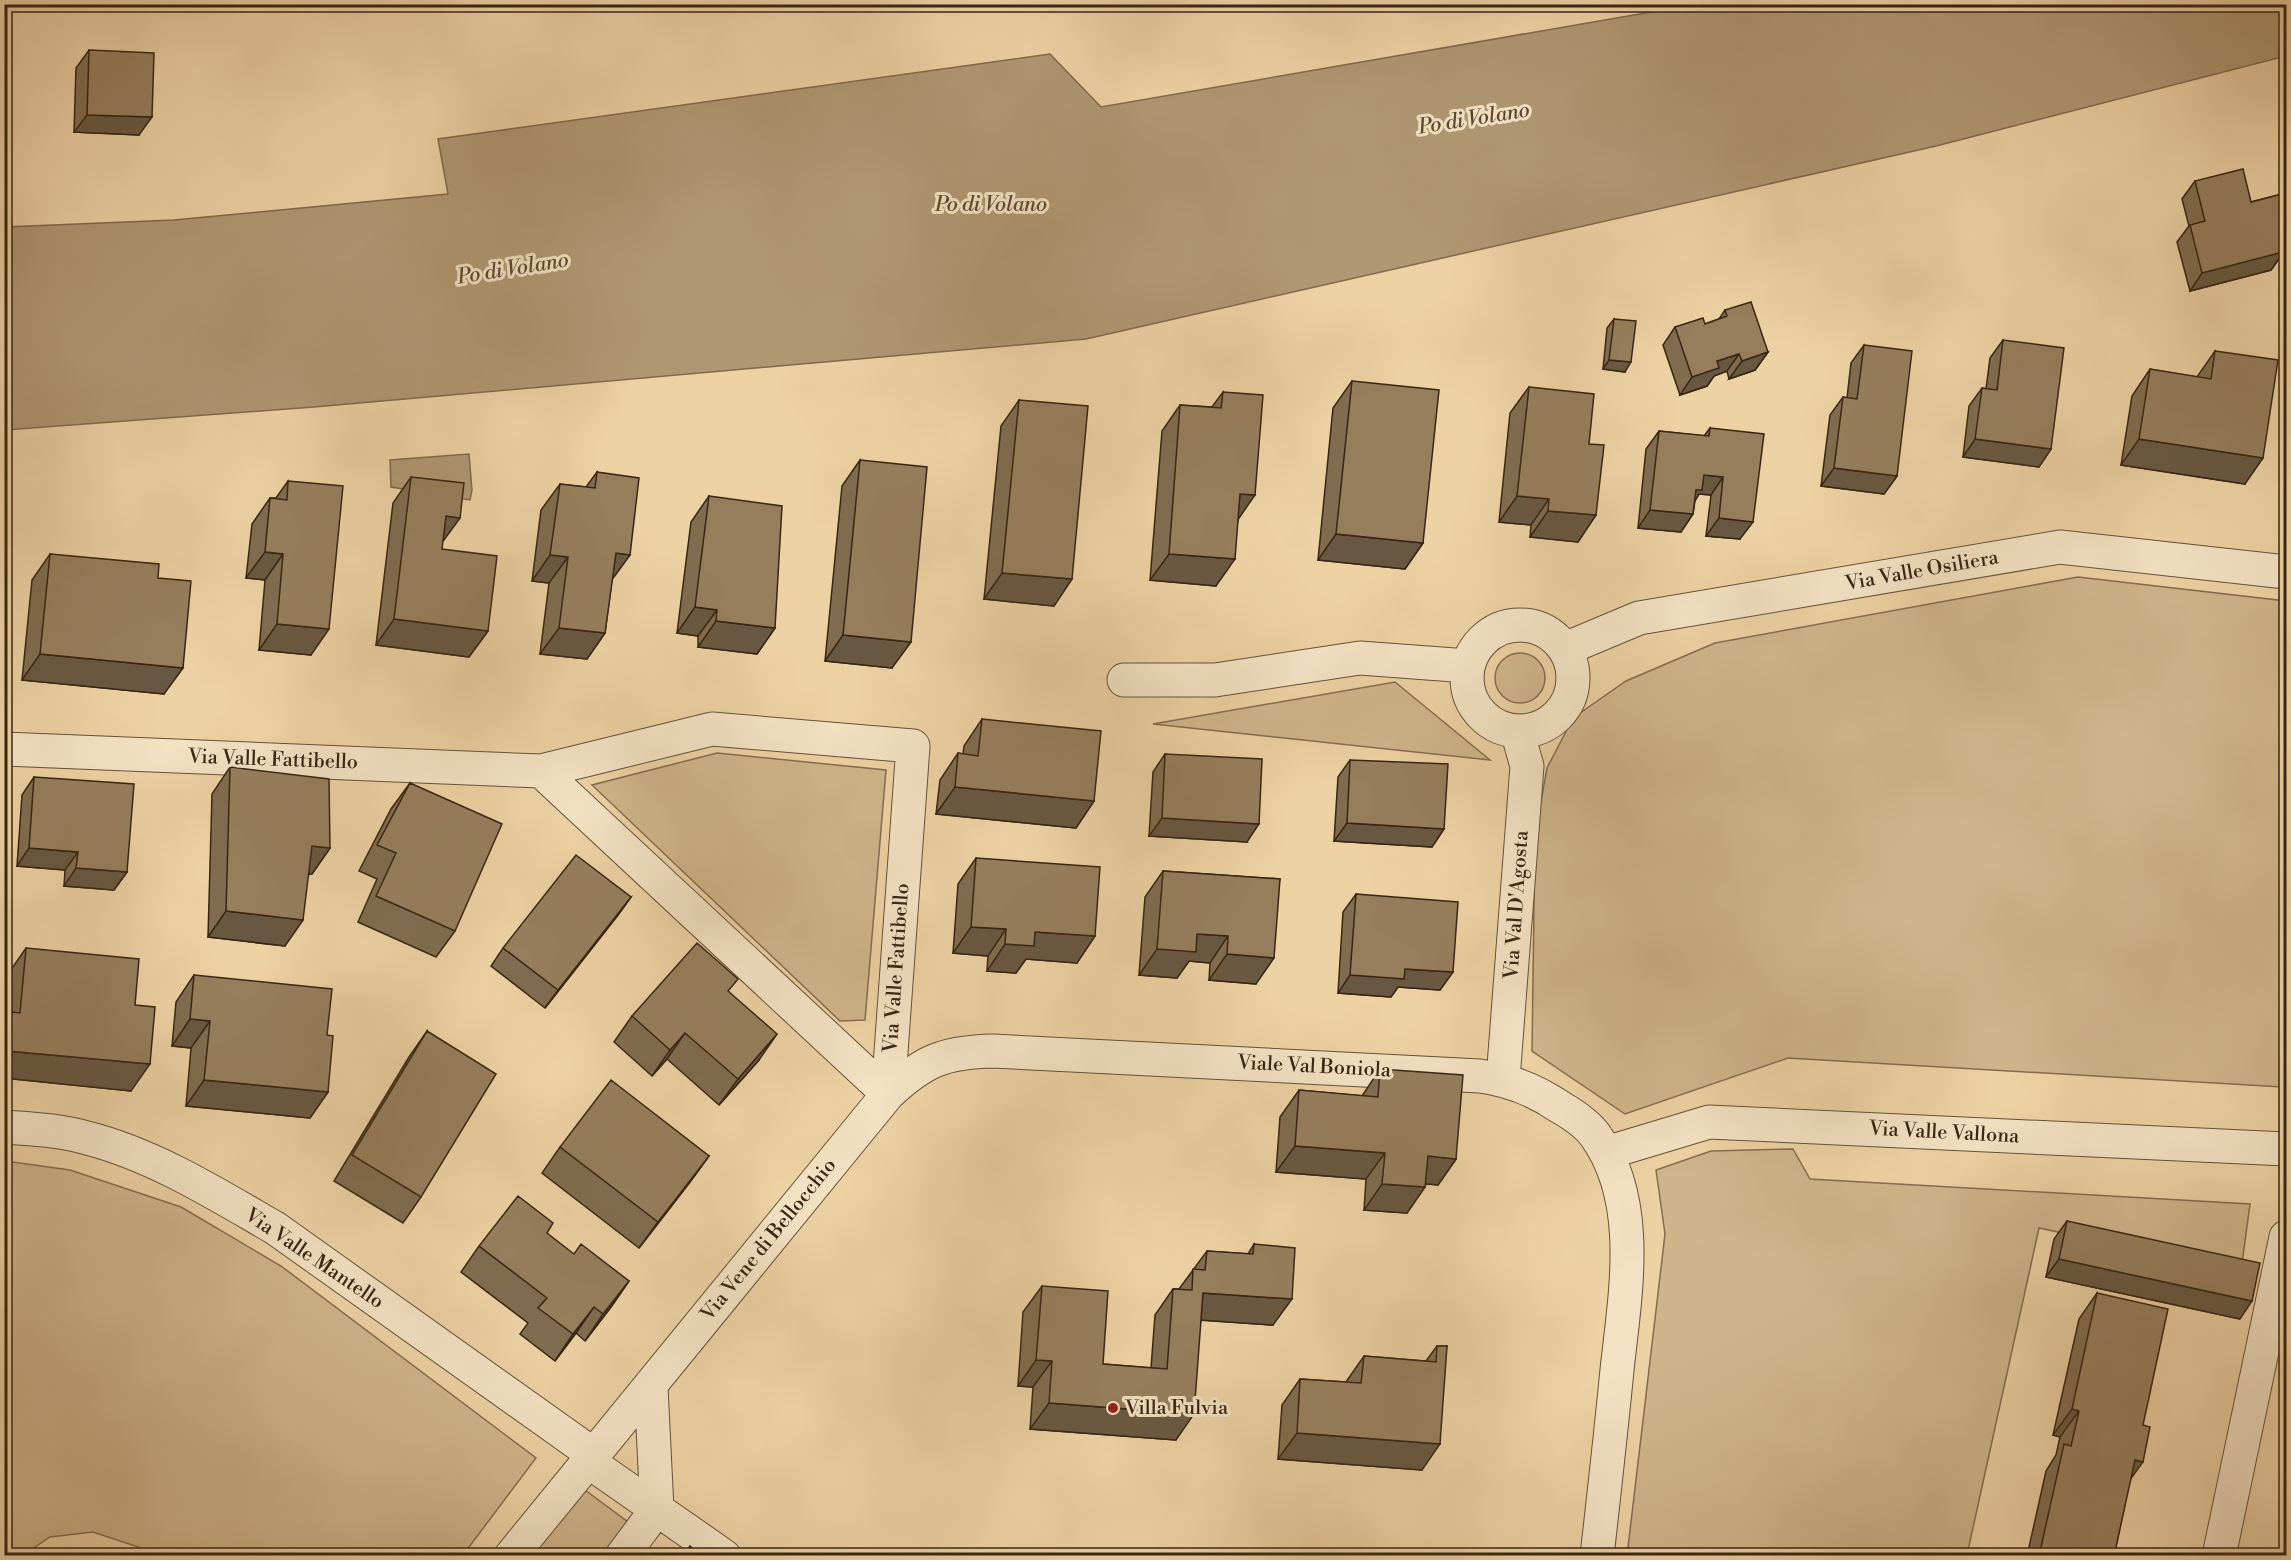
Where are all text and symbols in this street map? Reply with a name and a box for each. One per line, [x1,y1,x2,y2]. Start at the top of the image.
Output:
water label: Po di Volano [1416,97,1531,141]
water label: Po di Volano [934,192,1047,218]
water label: Po di Volano [455,247,570,291]
street label: Via Valle Osiliera [1842,545,2001,597]
street label: Via Valle Fattibello [187,745,358,775]
street label: Via Val D'Agosta [1499,829,1535,981]
street label: Via Valle Fattibello [879,882,915,1055]
street label: Viale Val Boniola [1236,1050,1392,1084]
street label: Via Valle Vallona [1867,1117,2021,1149]
street label: Via Vene di Bellocchio [695,1154,842,1327]
street label: Via Valle Mantello [239,1203,388,1315]
place label: Villa Fulvia [1124,1396,1229,1421]
marker: Villa Fulvia [1106,1401,1120,1415]

